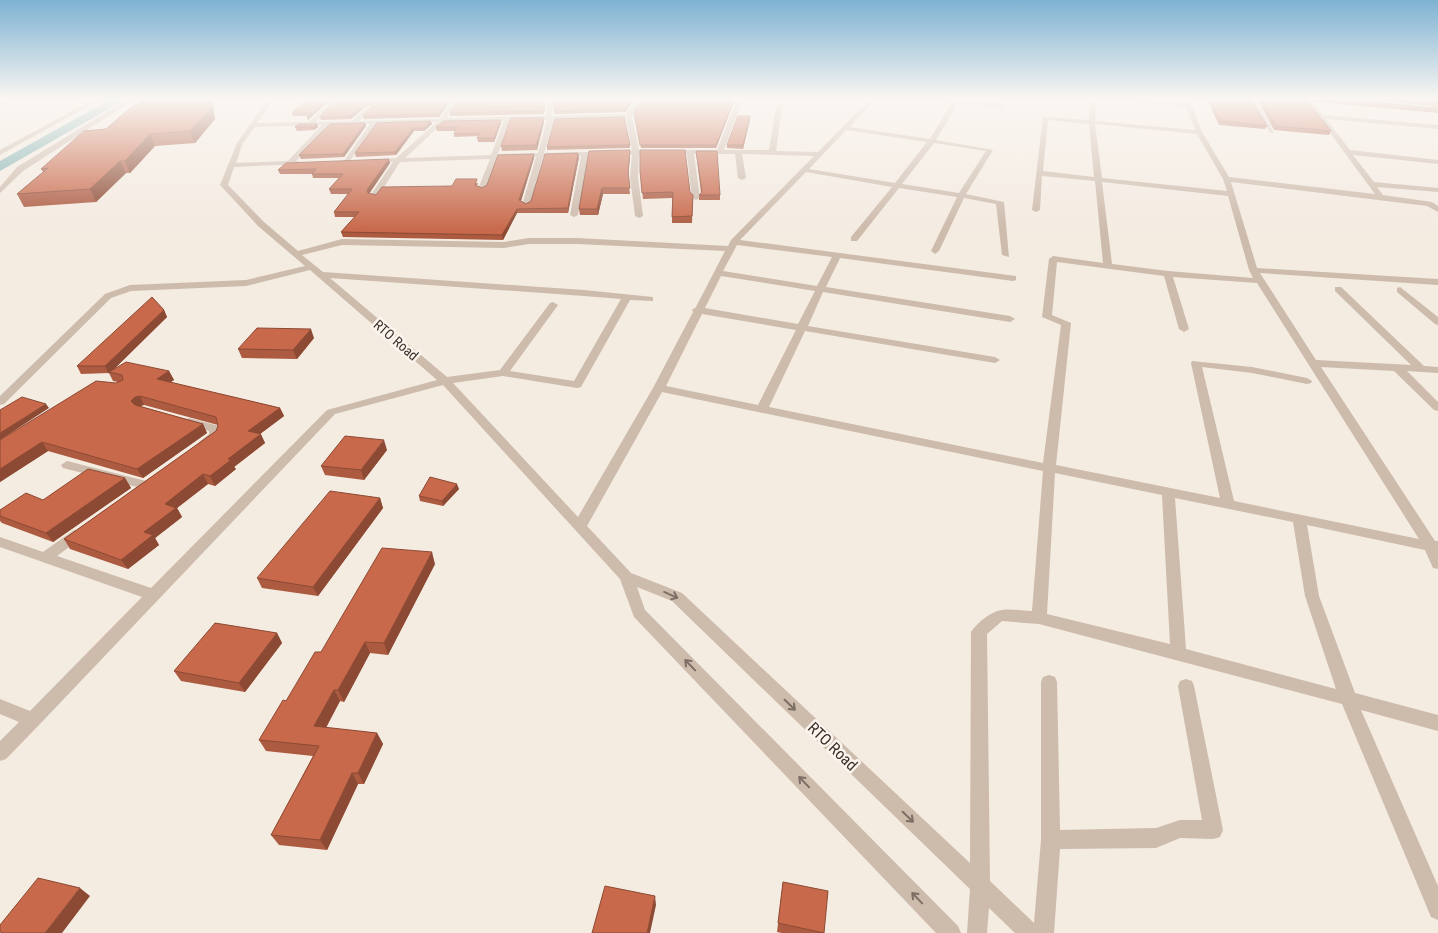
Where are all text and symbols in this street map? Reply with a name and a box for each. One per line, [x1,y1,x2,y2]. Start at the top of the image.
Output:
street label: RTO Road [370,316,422,364]
one-way arrow [663,591,678,600]
one-way arrow [684,659,696,672]
one-way arrow [784,699,796,711]
street label: RTO Road [804,718,861,775]
one-way arrow [798,776,810,788]
one-way arrow [901,811,914,823]
one-way arrow [911,892,923,904]

